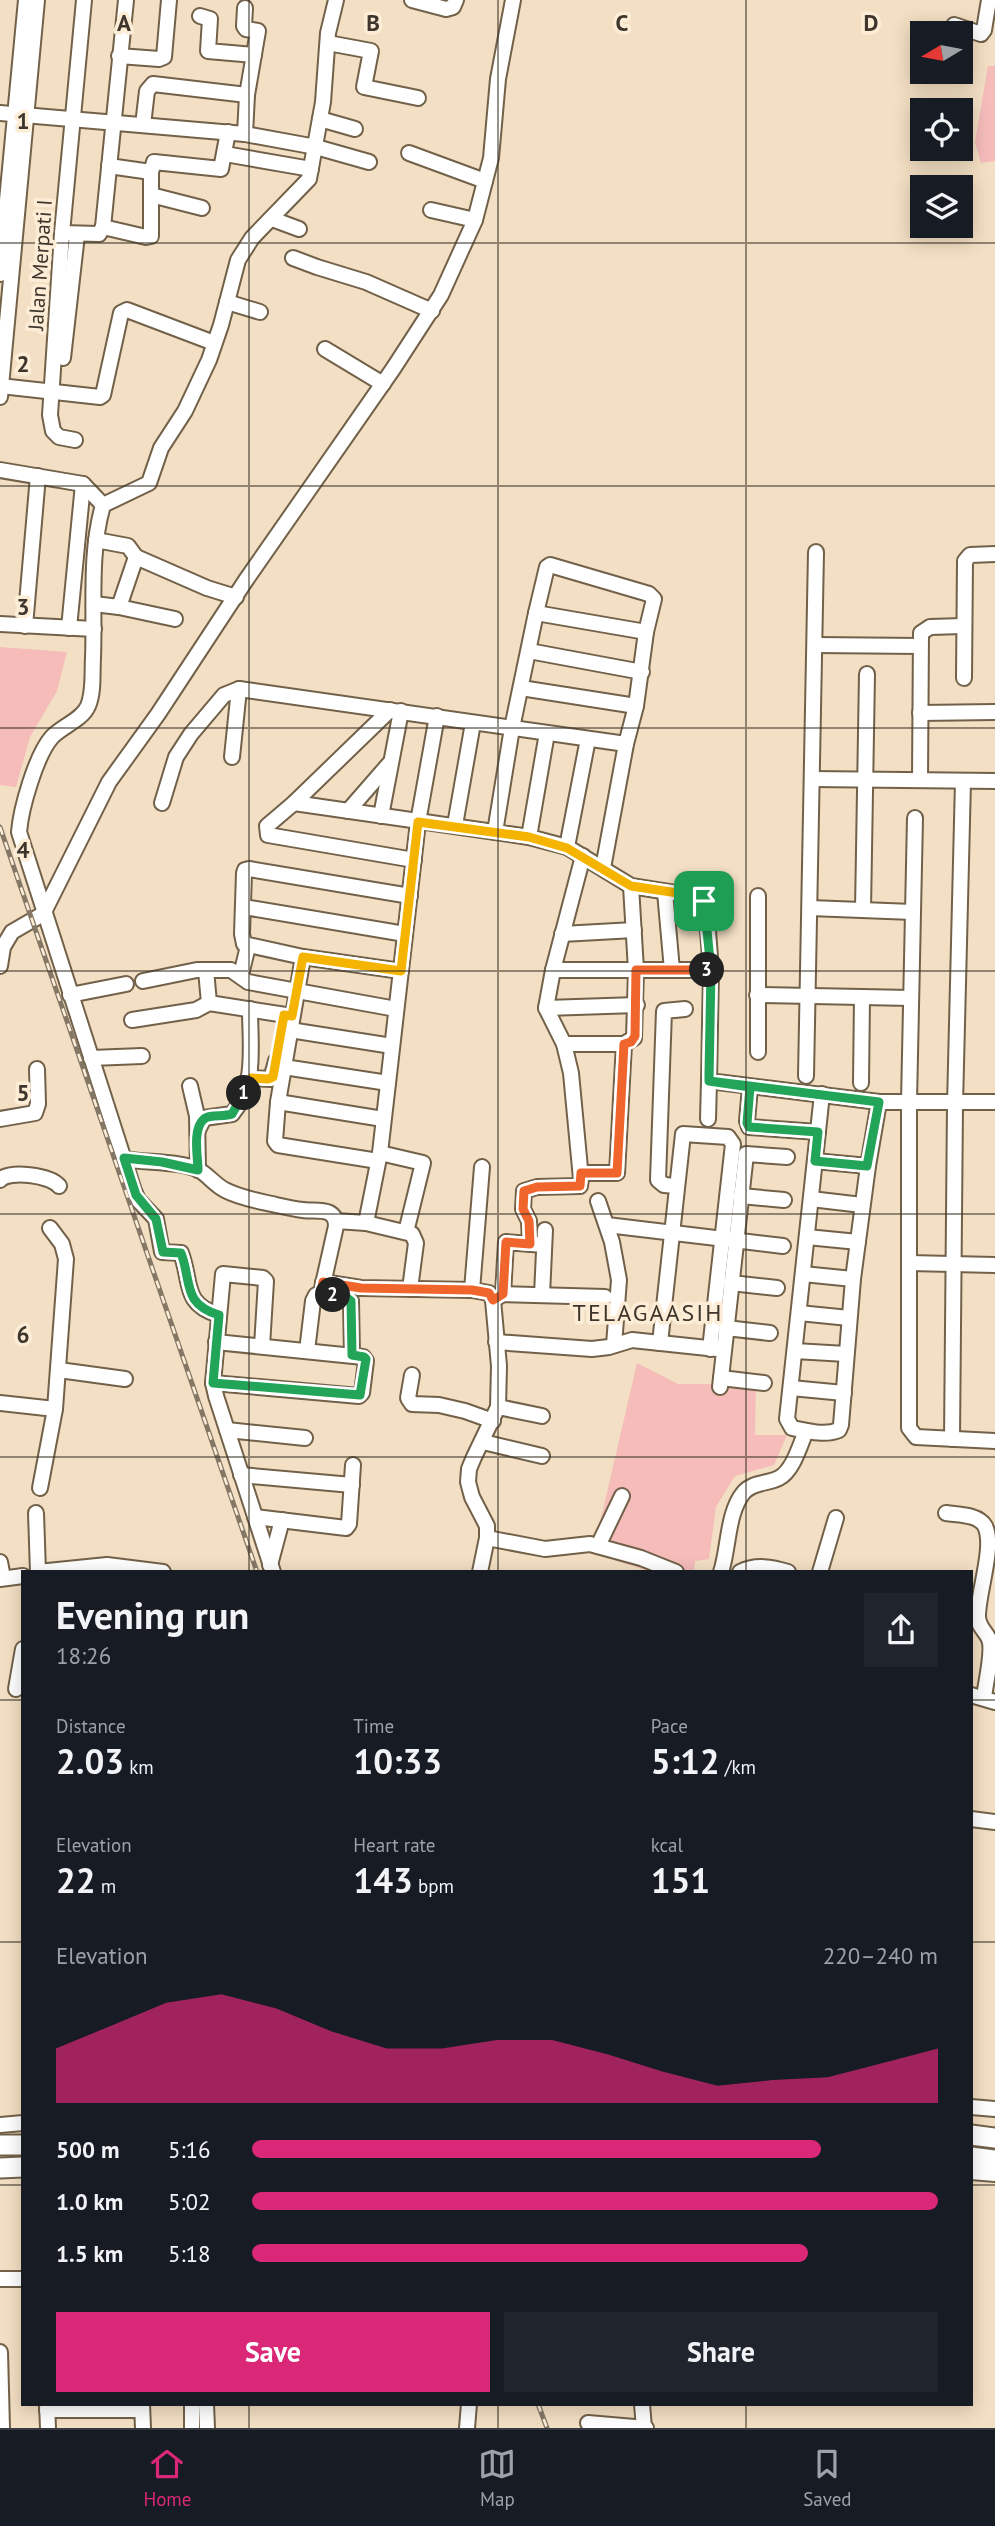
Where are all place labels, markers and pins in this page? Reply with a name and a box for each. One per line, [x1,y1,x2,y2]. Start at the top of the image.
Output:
pin [674,871,734,931]
pin: 3 [690,953,724,988]
pin: 1 [226,1076,262,1110]
pin: 2 [316,1278,350,1312]

